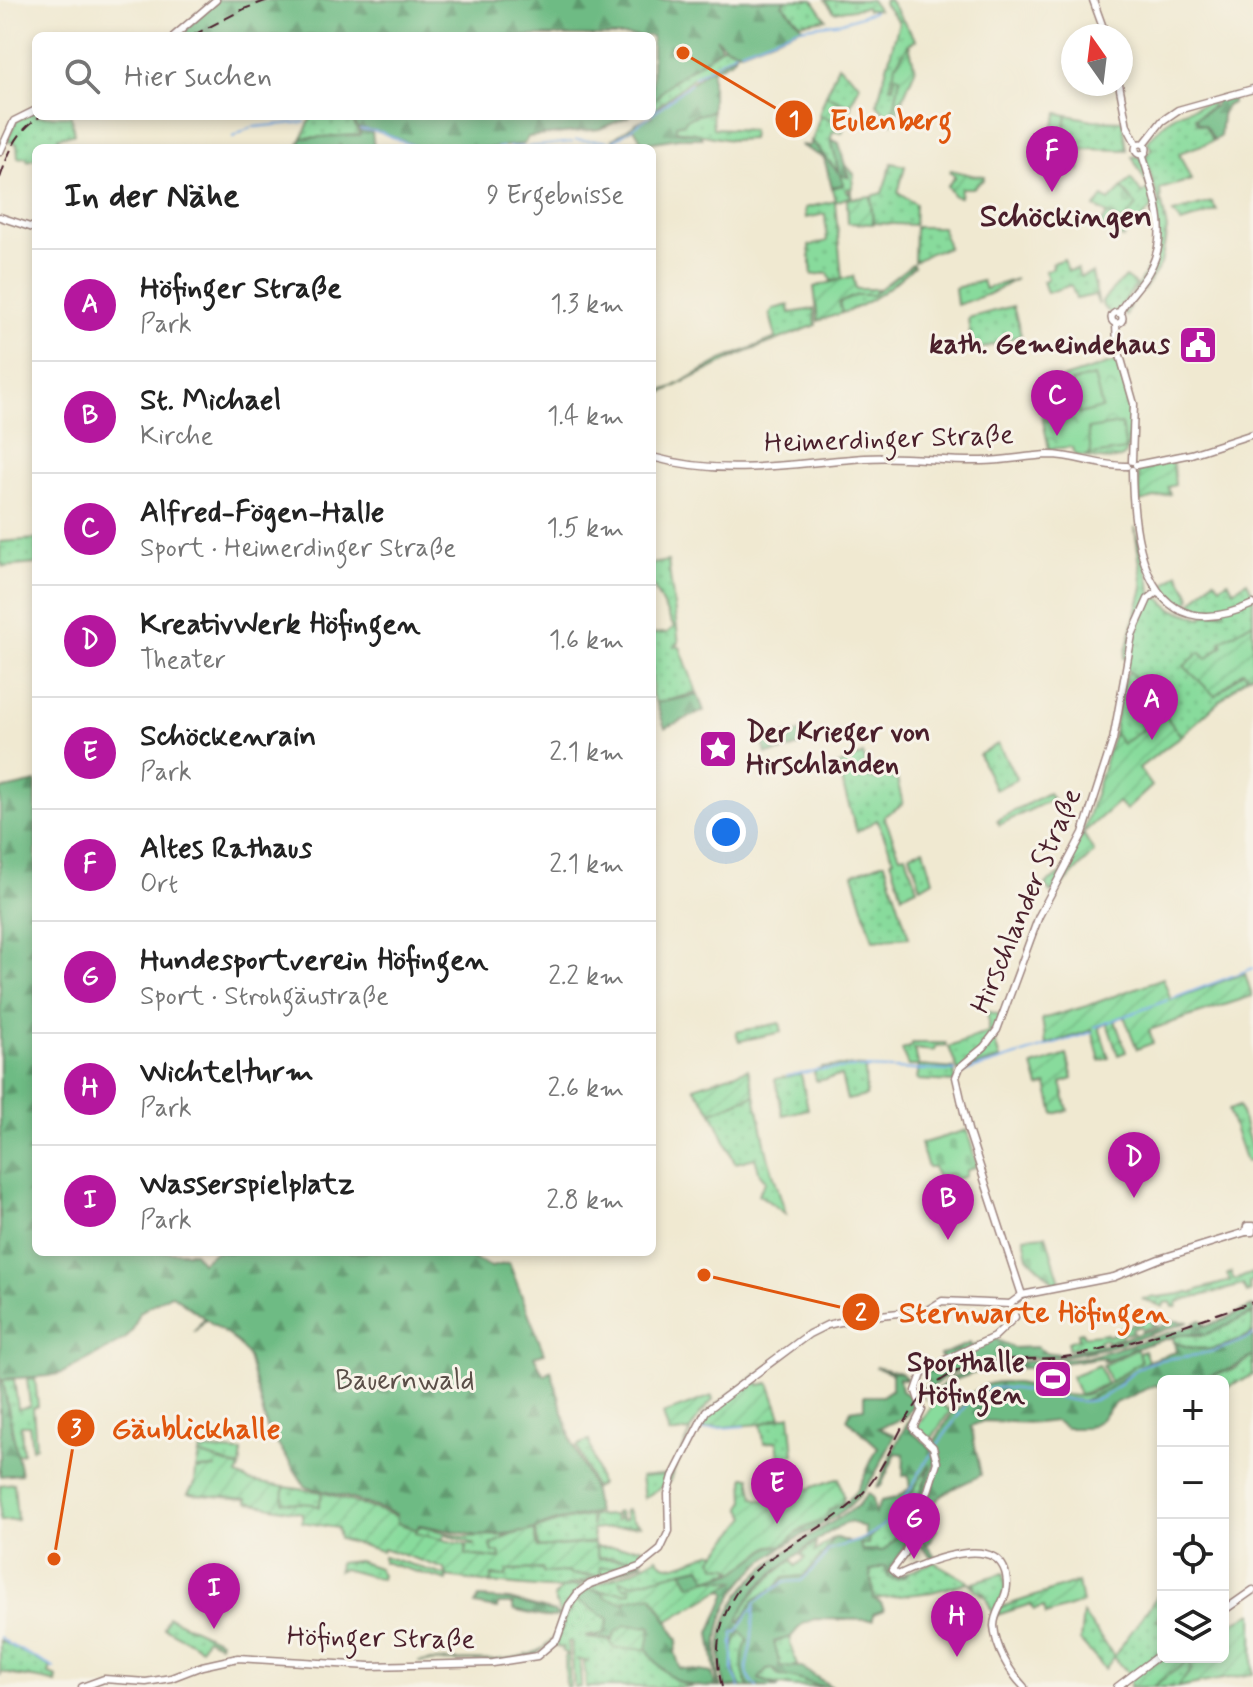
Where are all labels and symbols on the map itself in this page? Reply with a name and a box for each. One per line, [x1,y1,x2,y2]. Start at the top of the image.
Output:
north arrow [1061,24,1133,96]
callout: Eulenberg [774,92,968,146]
text: Eulenberg [830,102,952,145]
text: 1 [789,106,799,137]
pin: F [1026,126,1078,192]
district label: Schöckingen [980,196,1152,239]
public building icon: kath. Gemeindehaus [1177,324,1219,366]
place label: kath. Gemeindehaus [929,327,1171,364]
pin: C [1031,370,1083,436]
street label: Heimerdinger Straße [764,417,1014,466]
pin: A [1126,674,1178,740]
place label: Der Krieger von Hirschlanden [746,715,931,784]
place icon: Der Krieger von Hirschlanden [697,728,739,770]
street label: Hirschlander Straße [963,783,1091,1019]
your location [706,812,746,852]
pin: D [1108,1132,1160,1198]
pin: B [922,1174,974,1240]
callout: Sternwarte Höfingen [841,1285,1186,1339]
text: Sternwarte Höfingen [899,1294,1169,1337]
text: 2 [855,1298,867,1329]
place label: Sporthalle Höfingen [907,1345,1026,1417]
sports icon: Sporthalle Höfingen [1032,1358,1074,1400]
park label: Bauernwald [335,1363,475,1400]
callout: Gäublickhalle [56,1401,297,1455]
text: Gäublickhalle [112,1410,280,1449]
text: 3 [71,1414,82,1445]
pin: E [751,1458,803,1524]
pin: G [888,1493,940,1559]
pin: I [188,1563,240,1629]
pin: H [931,1591,983,1657]
street label: Höfinger Straße [287,1619,475,1662]

